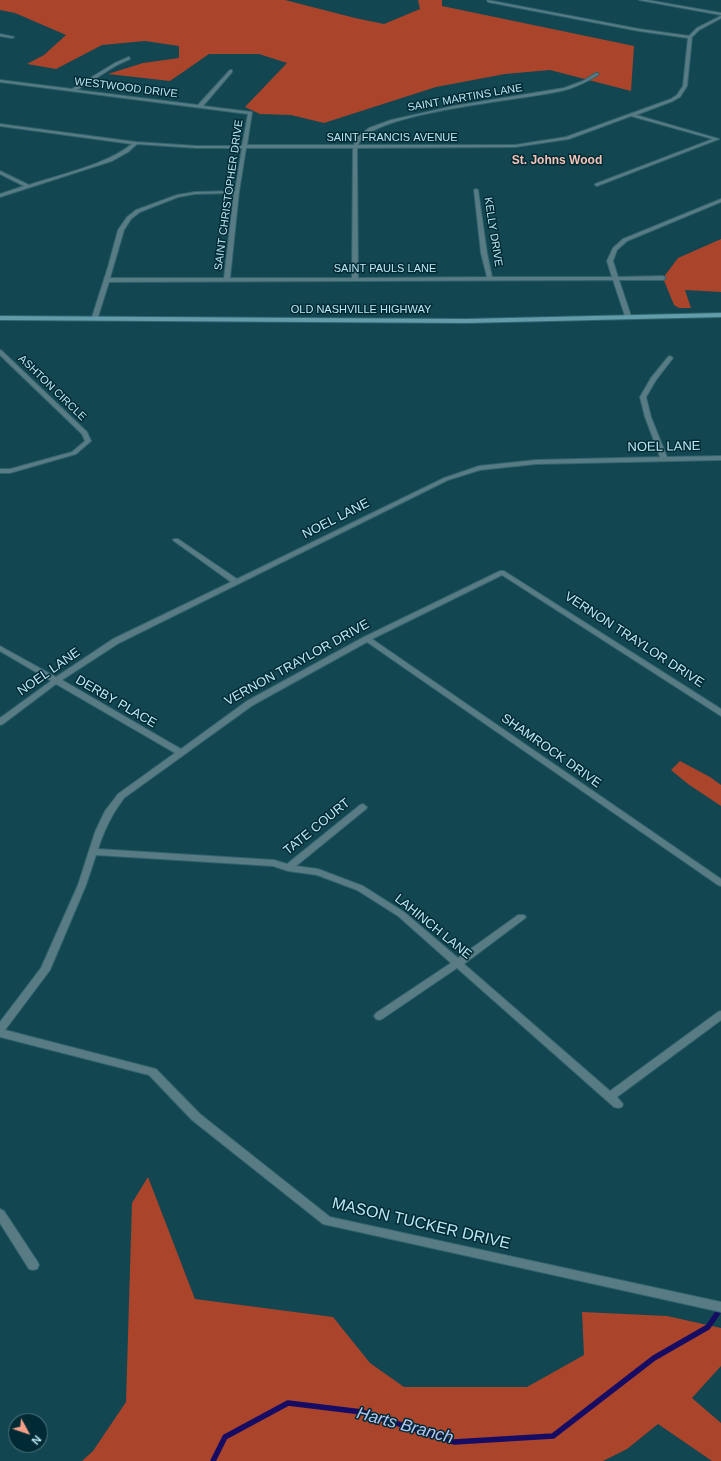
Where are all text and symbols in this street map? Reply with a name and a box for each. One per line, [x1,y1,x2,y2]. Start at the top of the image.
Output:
street label: WESTWOOD DRIVE [74,75,178,101]
street label: SAINT MARTINS LANE [406,81,524,115]
street label: SAINT CHRISTOPHER DRIVE [212,119,246,271]
street label: SAINT FRANCIS AVENUE [326,131,458,145]
district label: St. Johns Wood [512,154,602,168]
street label: KELLY DRIVE [481,196,505,268]
street label: SAINT PAULS LANE [334,262,436,276]
street label: OLD NASHVILLE HIGHWAY [291,303,431,317]
street label: ASHTON CIRCLE [15,352,89,424]
street label: NOEL LANE [627,439,701,455]
street label: NOEL LANE [300,495,372,543]
street label: VERNON TRAYLOR DRIVE [561,589,707,691]
street label: VERNON TRAYLOR DRIVE [222,617,372,709]
street label: NOEL LANE [15,645,83,699]
street label: DERBY PLACE [73,672,159,732]
street label: SHAMROCK DRIVE [498,711,604,791]
street label: TATE COURT [281,795,353,859]
street label: LAHINCH LANE [391,891,475,963]
street label: MASON TUCKER DRIVE [330,1194,512,1254]
water label: Harts Branch [354,1403,456,1449]
north arrow [8,1413,48,1453]
text: N [29,1433,44,1447]

